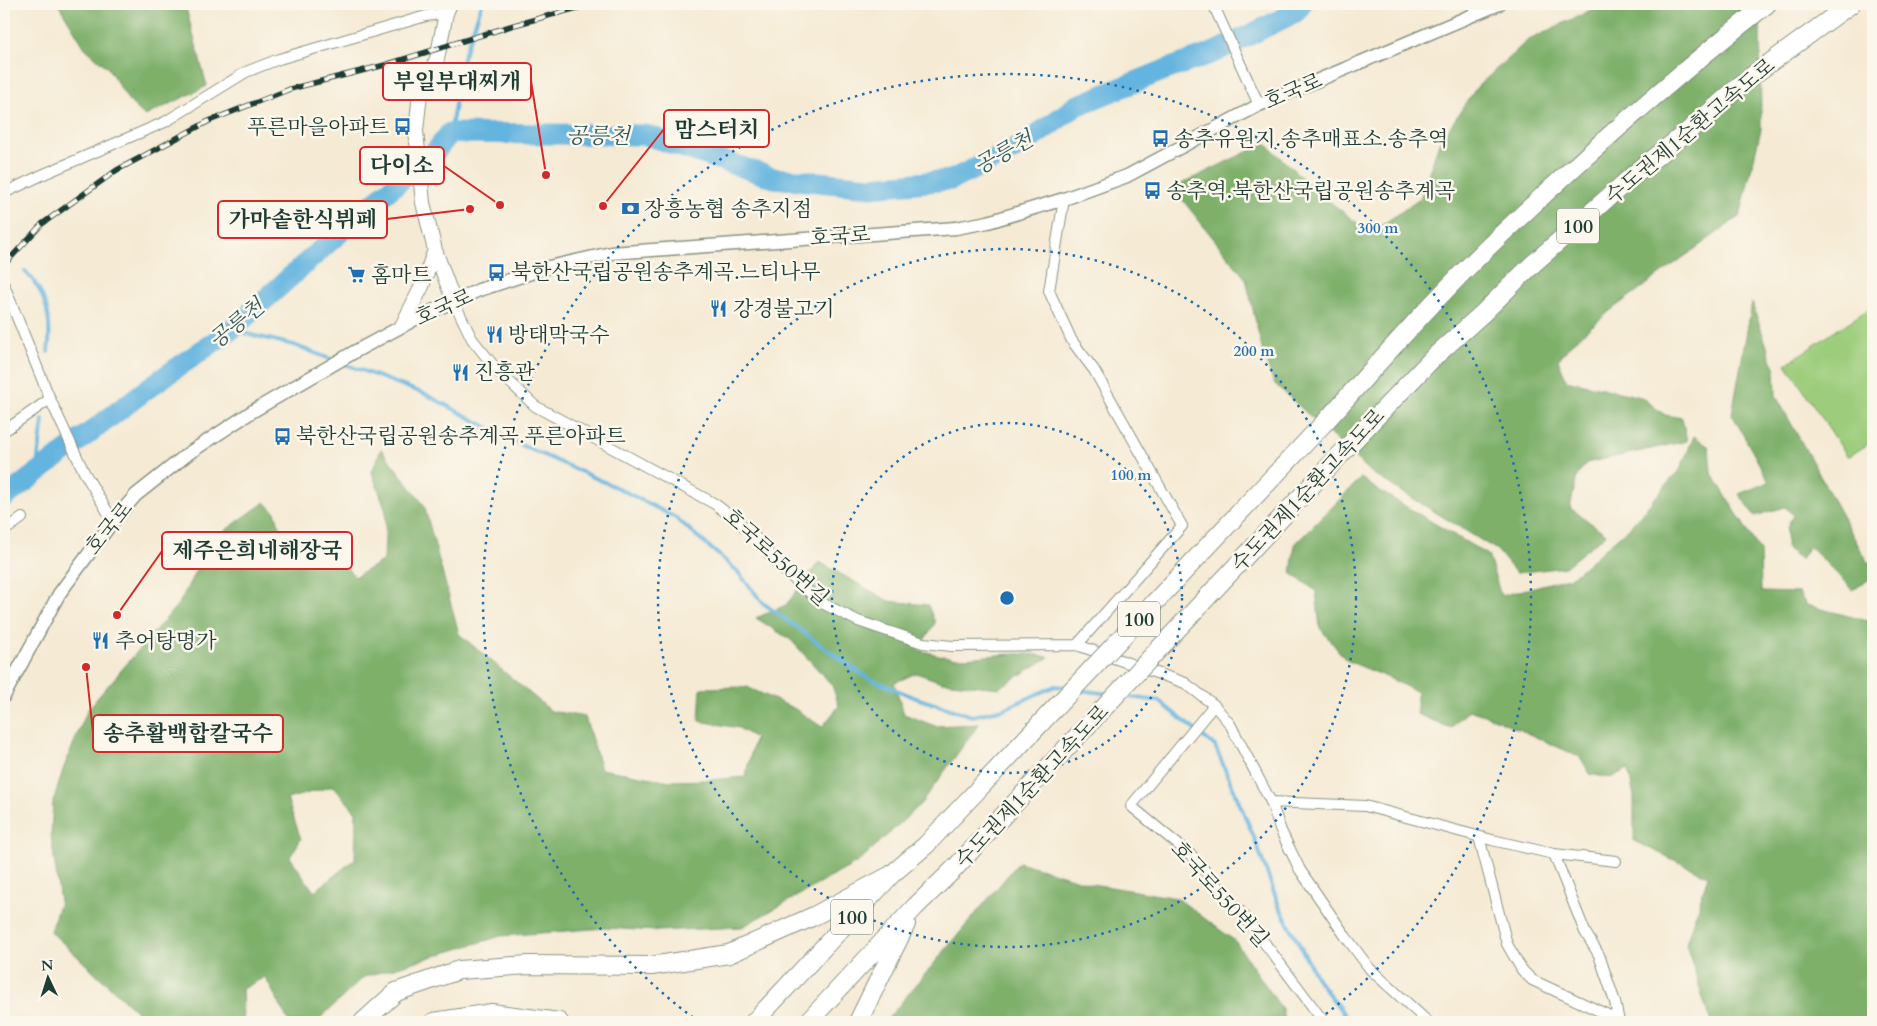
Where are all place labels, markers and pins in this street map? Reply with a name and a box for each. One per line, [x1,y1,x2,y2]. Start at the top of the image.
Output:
callout: 부일부대찌개 [383,63,531,100]
callout: 맘스터치 [664,110,769,147]
place label: 푸른마을아파트 [247,113,389,142]
bus stop icon: 푸른마을아파트 [393,117,413,137]
place label: 송추유원지.송추매표소.송추역 [1174,125,1448,154]
bus stop icon: 송추유원지.송추매표소.송추역 [1150,129,1170,149]
callout: 다이소 [360,147,444,184]
place label: 송추역.북한산국립공원송추계곡 [1166,177,1455,206]
bus stop icon: 송추역.북한산국립공원송추계곡 [1142,181,1162,201]
place label: 장흥농협 송추지점 [644,195,812,224]
bank icon: 장흥농협 송추지점 [620,199,640,219]
callout: 가마솥한식뷔페 [218,201,387,238]
place label: 북한산국립공원송추계곡.느티나무 [511,258,821,287]
place label: 홈마트 [371,261,432,290]
bus stop icon: 북한산국립공원송추계곡.느티나무 [487,262,507,282]
supermarket icon: 홈마트 [347,265,367,285]
place label: 강경불고기 [733,295,834,324]
restaurant icon: 강경불고기 [709,299,729,319]
place label: 방태막국수 [508,321,609,350]
restaurant icon: 방태막국수 [484,325,504,345]
place label: 진흥관 [474,358,536,387]
restaurant icon: 진흥관 [450,362,470,382]
place label: 북한산국립공원송추계곡.푸른아파트 [296,422,626,451]
bus stop icon: 북한산국립공원송추계곡.푸른아파트 [272,426,292,446]
callout: 제주은희네해장국 [162,532,352,569]
centre of rings [998,589,1016,607]
place label: 추어탕명가 [115,627,217,656]
restaurant icon: 추어탕명가 [91,631,111,651]
callout: 송추활백합칼국수 [93,715,283,752]

